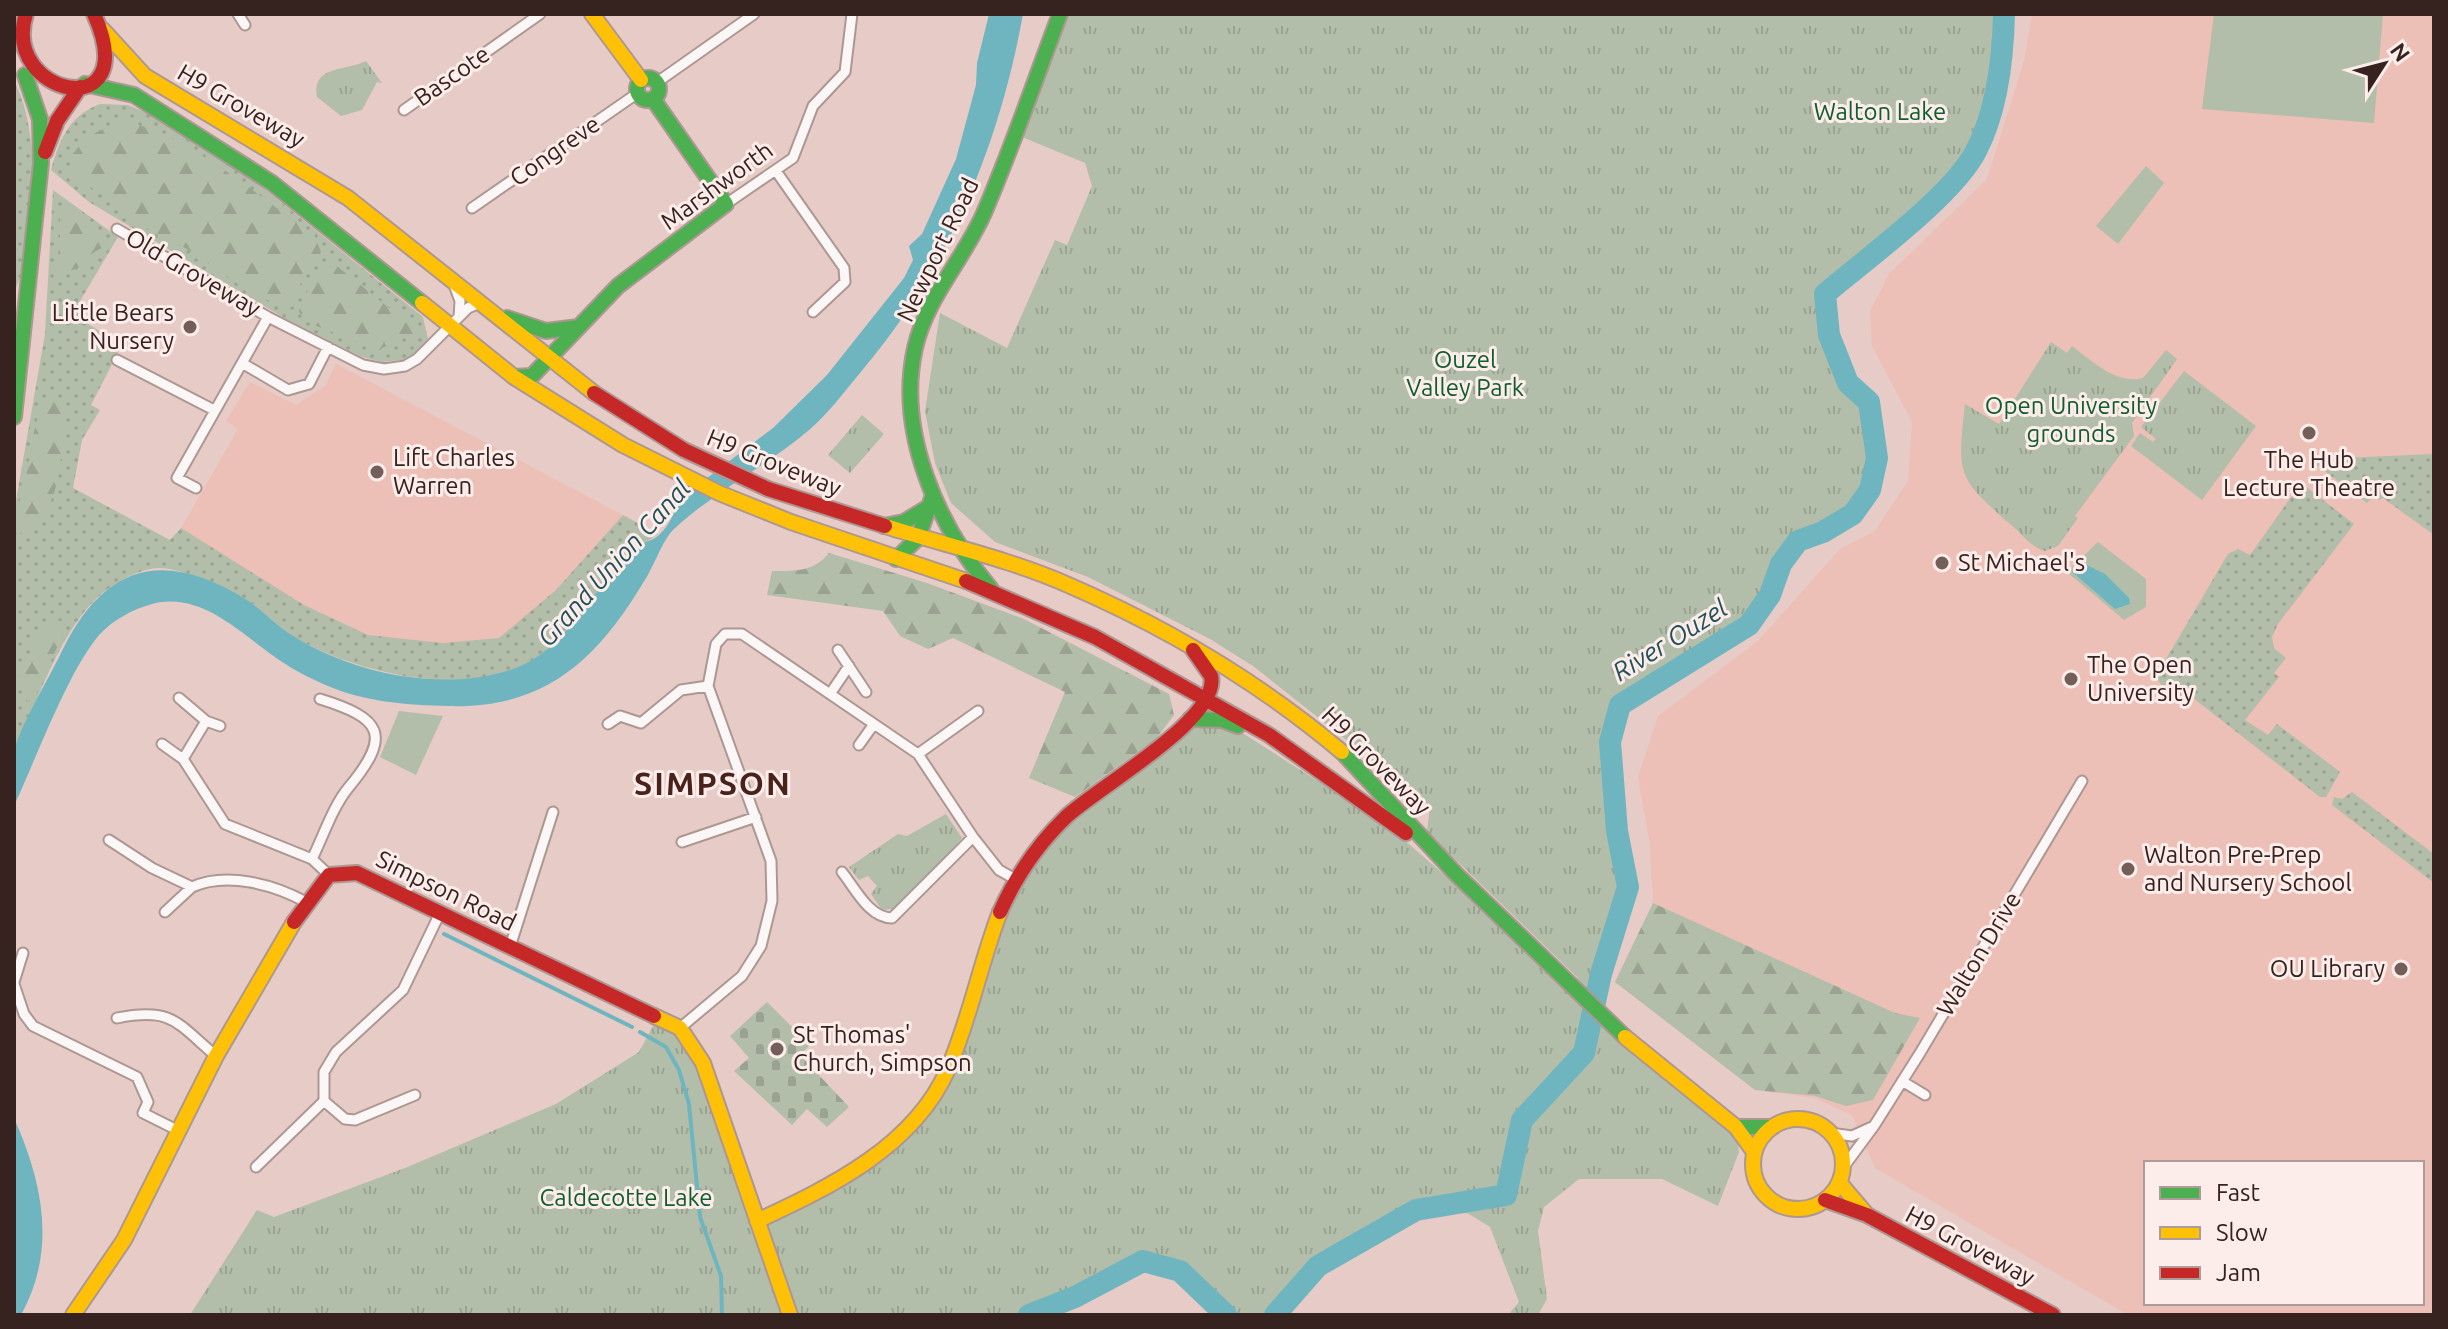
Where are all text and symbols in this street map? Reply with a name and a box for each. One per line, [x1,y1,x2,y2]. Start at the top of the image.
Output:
north arrow [2344,24,2424,104]
text: N [2386,38,2416,66]
street label: Bascote [409,40,495,111]
street label: H9 Groveway [173,58,310,153]
park label: Walton Lake [1814,98,1946,125]
street label: Congreve [505,110,605,191]
street label: Marshworth [656,136,778,235]
street label: Newport Road [891,174,984,326]
street label: Old Groveway [121,223,266,322]
place label: Little Bears Nursery [52,299,174,354]
marker: Little Bears Nursery [181,318,199,336]
park label: Ouzel Valley Park [1406,346,1524,401]
park label: Open University grounds [1985,392,2158,447]
street label: H9 Groveway [703,423,846,502]
marker: The Hub Lecture Theatre [2300,424,2318,442]
place label: Lift Charles Warren [393,444,515,499]
place label: The Hub Lecture Theatre [2223,446,2395,501]
marker: Lift Charles Warren [368,463,386,481]
water label: Grand Union Canal [531,473,696,652]
place label: St Michael's [1958,549,2085,576]
marker: St Michael's [1933,554,1951,572]
water label: River Ouzel [1607,593,1732,686]
place label: The Open University [2087,651,2195,706]
marker: The Open University [2062,670,2080,688]
street label: H9 Groveway [1317,701,1436,821]
district label: SIMPSON [634,765,792,801]
place label: Walton Pre-Prep and Nursery School [2144,841,2352,896]
street label: Simpson Road [372,845,521,936]
marker: Walton Pre-Prep and Nursery School [2119,860,2137,878]
street label: Walton Drive [1931,887,2026,1021]
place label: OU Library [2270,955,2385,982]
marker: OU Library [2392,960,2410,978]
place label: St Thomas' Church, Simpson [793,1021,972,1076]
marker: St Thomas' Church, Simpson [768,1040,786,1058]
legend [2144,1161,2424,1305]
text: Fast [2216,1179,2260,1206]
park label: Caldecotte Lake [540,1184,712,1211]
street label: H9 Groveway [1901,1200,2040,1291]
text: Slow [2216,1219,2268,1246]
text: Jam [2216,1259,2261,1286]

